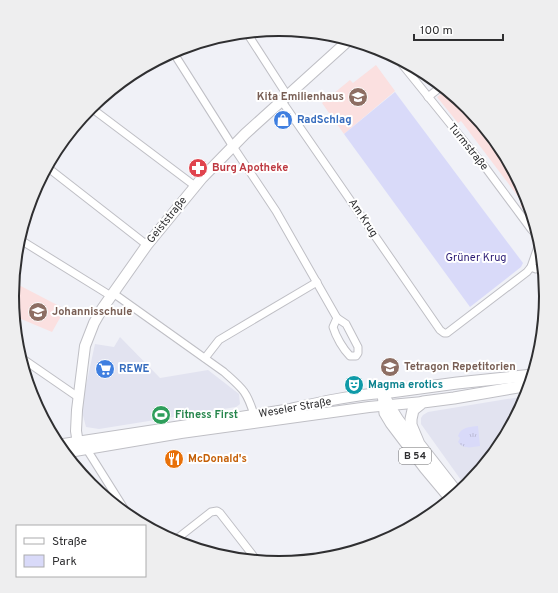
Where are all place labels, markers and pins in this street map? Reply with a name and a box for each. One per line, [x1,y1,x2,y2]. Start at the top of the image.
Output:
school or university icon: Kita Emilienhaus [347,86,369,108]
place label: Kita Emilienhaus [257,90,344,104]
shop icon: RadSchlag [272,109,294,131]
place label: RadSchlag [297,113,352,127]
pharmacy icon: Burg Apotheke [187,157,209,179]
place label: Burg Apotheke [212,161,288,175]
school or university icon: Johannisschule [27,301,49,323]
place label: Johannisschule [52,305,132,319]
school or university icon: Tetragon Repetitorien [379,356,401,378]
supermarket icon: REWE [94,358,116,380]
place label: Tetragon Repetitorien [404,360,516,374]
place label: REWE [119,362,150,376]
theatre icon: Magma erotics [343,374,365,396]
place label: Magma erotics [368,378,443,392]
sports icon: Fitness First [150,404,172,426]
place label: Fitness First [175,408,238,422]
restaurant icon: McDonald's [163,448,185,470]
place label: McDonald's [188,452,247,466]

